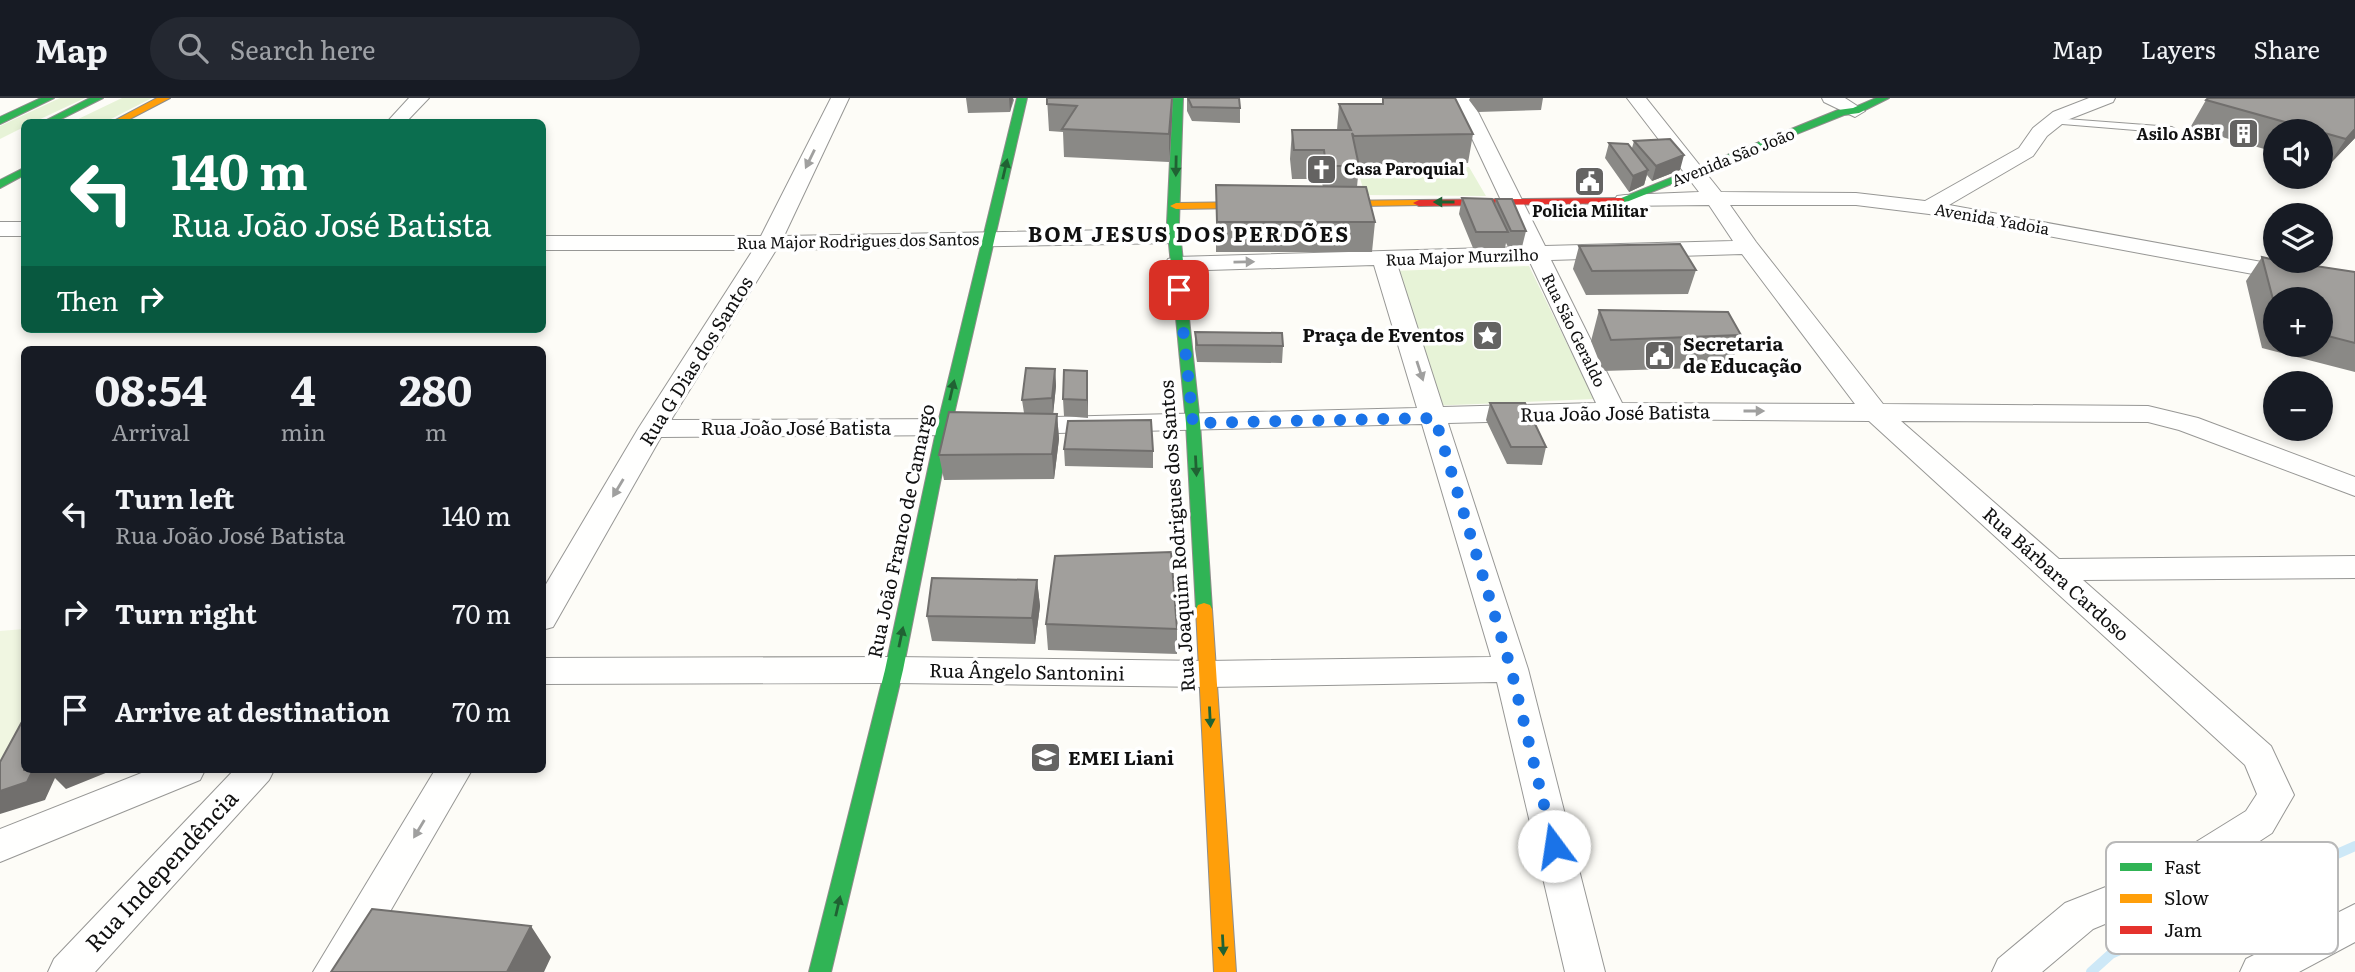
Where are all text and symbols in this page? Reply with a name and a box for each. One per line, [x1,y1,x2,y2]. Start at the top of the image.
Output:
search box [150,17,640,80]
text: Map [35,24,108,73]
icon: search [174,29,212,67]
text: Search here [230,29,376,68]
text: Map [2052,31,2103,66]
text: Layers [2141,31,2215,66]
text: Share [2253,31,2320,66]
building icon: Asilo ASBI [2227,117,2261,151]
map controls [2263,119,2333,441]
button: sound [2263,119,2333,189]
street label: Avenida São João [1667,120,1798,192]
place label: Asilo ASBI [2137,121,2221,145]
text: 140 m [171,132,308,205]
icon: left [56,147,147,238]
one-way arrow [804,149,815,169]
church icon: Casa Paroquial [1304,152,1338,186]
one-way arrow [1171,155,1182,177]
place label: Casa Paroquial [1344,156,1465,180]
one-way arrow [1000,158,1011,180]
public building icon: Policia Militar [1573,165,1607,199]
one-way arrow [1433,196,1455,208]
street label: Avenida Yadoia [1933,196,2052,240]
place label: Policia Militar [1532,198,1648,222]
text: Rua João José Batista [171,199,491,247]
button: layers [2263,203,2333,273]
district label: BOM JESUS DOS PERDÕES [1028,217,1350,248]
street label: Rua Major Rodrigues dos Santos [737,226,979,254]
street label: Rua Major Murzilho [1385,241,1539,271]
one-way arrow [1233,256,1255,268]
pin [1149,260,1209,320]
street label: Rua São Geraldo [1537,269,1613,391]
street label: Rua G Dias dos Santos [632,270,759,451]
icon: arrive [1160,271,1198,309]
text: Then [56,280,118,319]
icon: right [132,280,170,318]
button: + [2263,287,2333,357]
place icon: Praça de Eventos [1470,318,1504,352]
place label: Praça de Eventos [1302,320,1464,348]
place label: Secretaria de Educação [1683,329,1802,379]
public building icon: Secretaria de Educação [1643,338,1677,372]
text: 08:54 [95,357,207,419]
text: 4 [291,357,316,419]
text: 280 [399,357,472,419]
one-way arrow [1415,361,1426,382]
button: − [2263,371,2333,441]
one-way arrow [947,379,958,401]
street label: Rua Joaquim Rodrigues dos Santos [1151,379,1201,693]
street label: Rua João José Batista [1520,396,1711,428]
street label: Rua João Franco de Camargo [859,401,941,660]
one-way arrow [1744,405,1766,417]
street label: Rua João José Batista [701,413,892,441]
text: Arrival [112,414,190,448]
text: min [281,414,326,448]
text: m [425,414,447,448]
one-way arrow [1190,455,1201,477]
text: Turn left [115,478,234,517]
one-way arrow [611,479,624,498]
icon: left [56,495,94,533]
text: 140 m [442,495,511,534]
street label: Rua Bárbara Cardoso [1977,500,2136,647]
text: Rua João José Batista [115,517,345,551]
icon: right [56,593,94,631]
text: Turn right [115,593,257,632]
text: 70 m [452,593,511,632]
one-way arrow [895,626,906,648]
street label: Rua Ângelo Santonini [929,655,1125,687]
icon: arrive [56,691,94,729]
text: Arrive at destination [115,691,390,730]
text: 70 m [452,691,511,730]
one-way arrow [1204,707,1215,729]
school or university icon: EMEI Liani [1028,741,1062,775]
place label: EMEI Liani [1068,743,1174,771]
street label: Rua Independência [76,781,245,958]
position arrow [1517,809,1591,883]
one-way arrow [413,819,425,838]
legend [2106,842,2338,954]
text: Fast [2164,852,2201,880]
text: Slow [2164,883,2209,911]
one-way arrow [833,895,844,917]
text: Jam [2164,915,2202,943]
one-way arrow [1218,934,1229,956]

